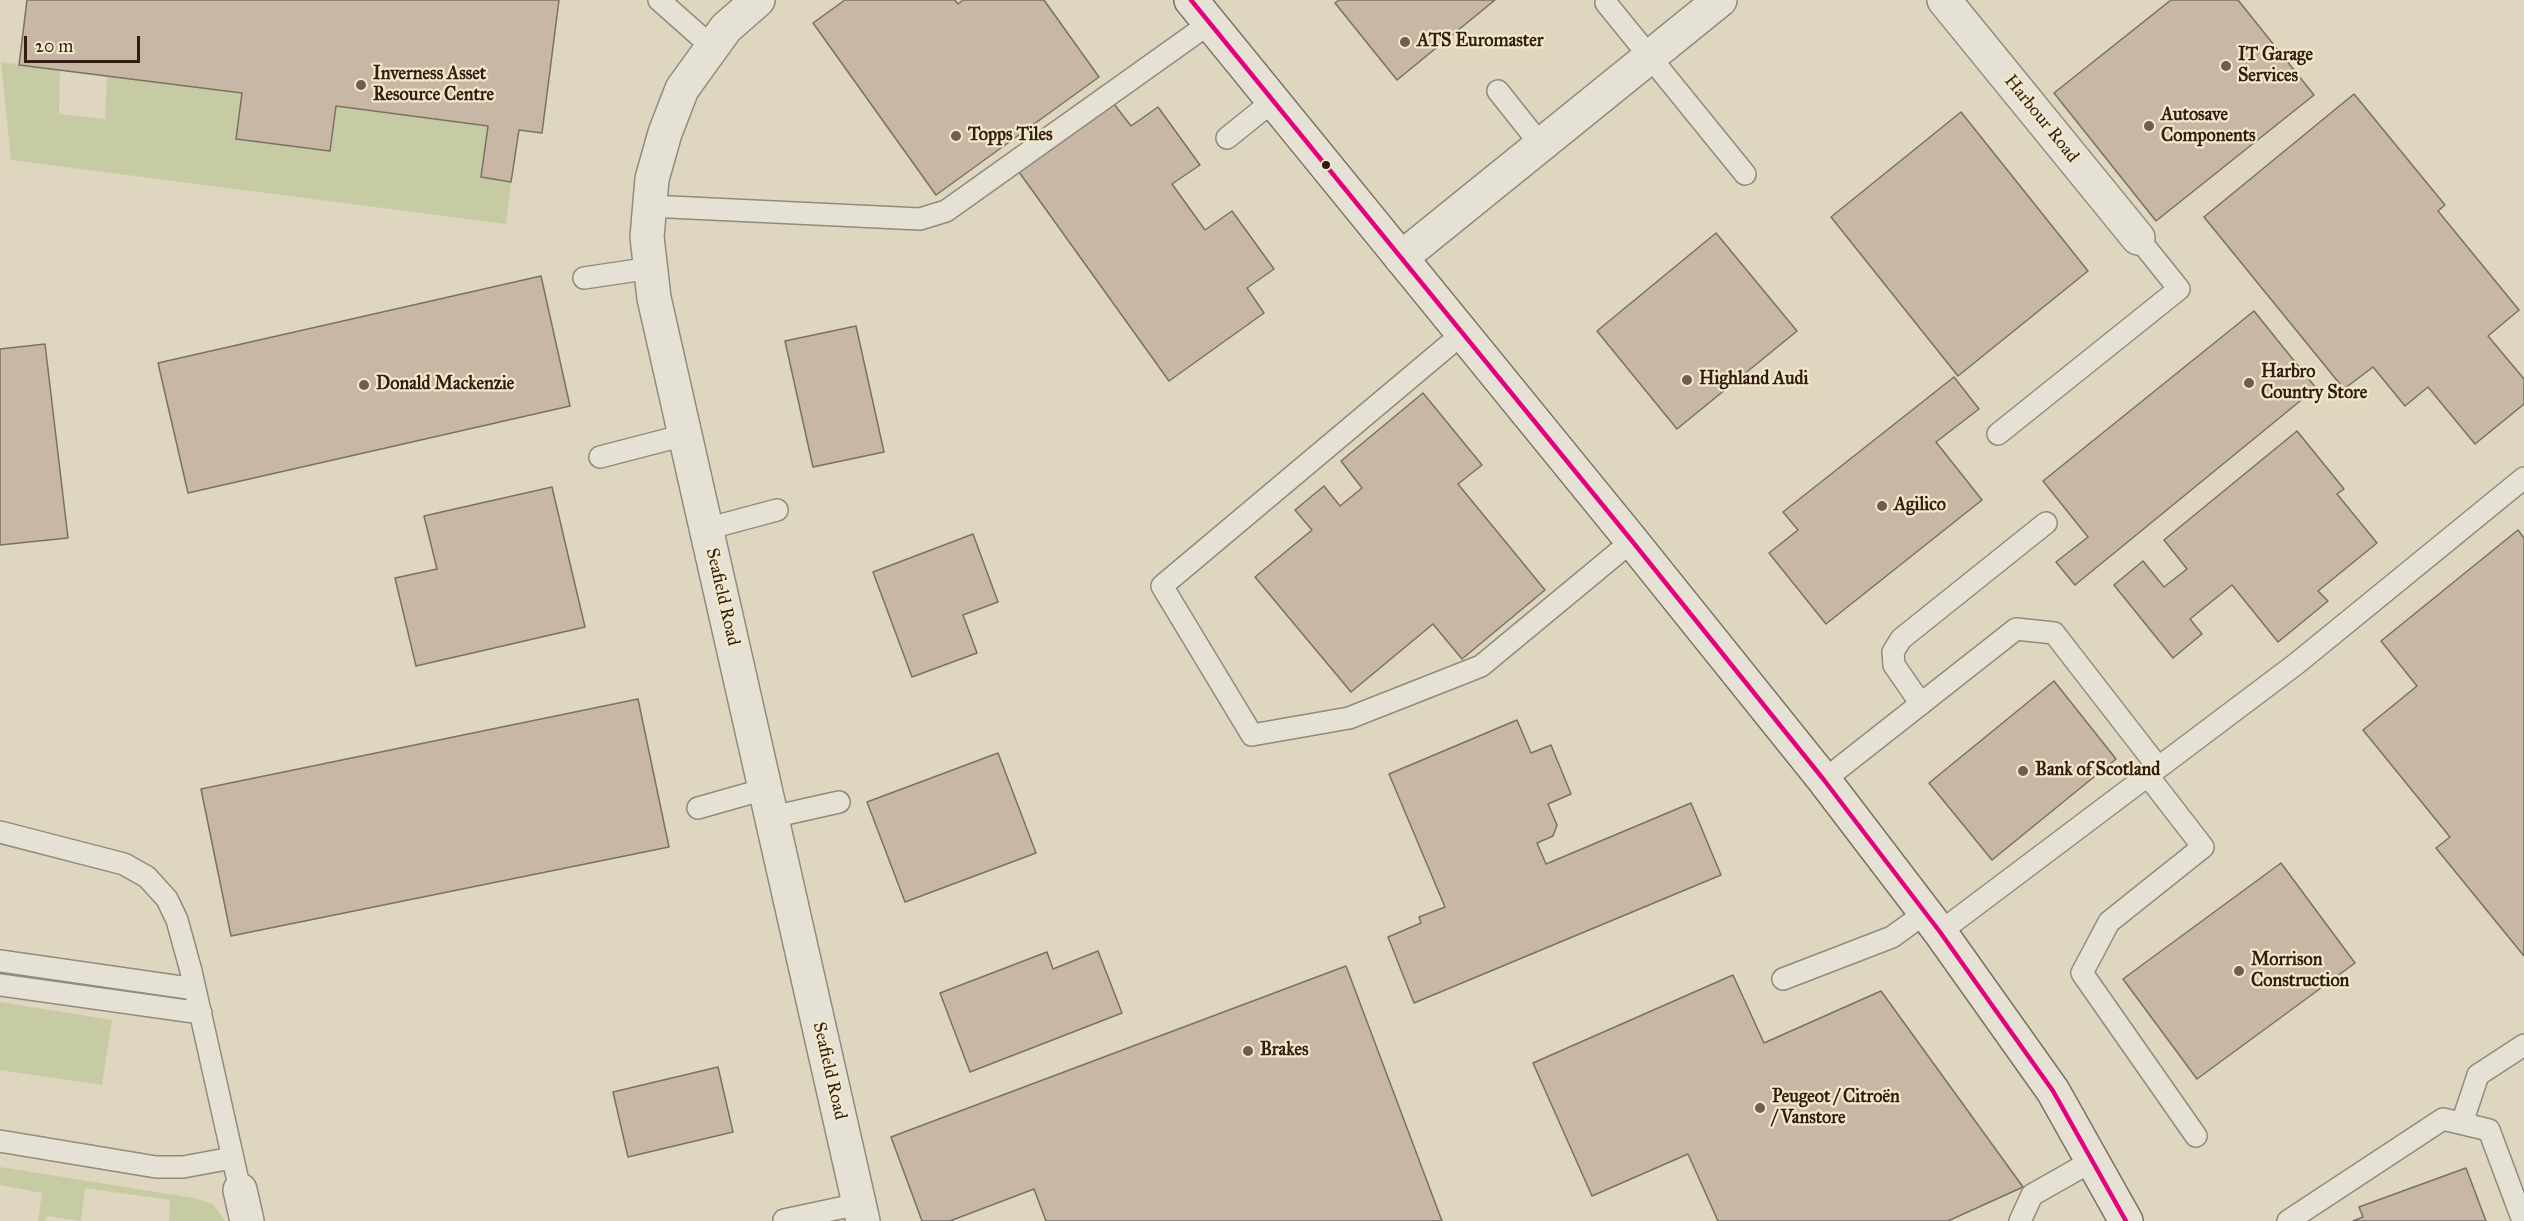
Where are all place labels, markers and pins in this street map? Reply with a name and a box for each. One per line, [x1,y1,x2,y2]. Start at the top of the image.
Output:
place label: ATS Euromaster [1417,31,1543,53]
marker: ATS Euromaster [1398,35,1412,49]
place label: IT Garage Services [2238,45,2313,88]
marker: IT Garage Services [2219,59,2233,73]
place label: Inverness Asset Resource Centre [373,64,494,106]
marker: Inverness Asset Resource Centre [354,78,368,92]
place label: Autosave Components [2161,105,2256,148]
marker: Autosave Components [2142,119,2156,133]
place label: Topps Tiles [968,125,1053,147]
marker: Topps Tiles [949,129,963,143]
unlabelled marker [1320,159,1332,171]
place label: Harbro Country Store [2261,362,2367,404]
place label: Highland Audi [1699,369,1809,391]
marker: Highland Audi [1680,373,1694,387]
place label: Donald Mackenzie [376,374,514,396]
marker: Harbro Country Store [2242,376,2256,390]
marker: Donald Mackenzie [357,378,371,392]
place label: Agilico [1894,495,1946,517]
marker: Agilico [1875,499,1889,513]
place label: Bank of Scotland [2035,760,2160,782]
marker: Bank of Scotland [2016,764,2030,778]
place label: Morrison Construction [2251,950,2349,992]
marker: Morrison Construction [2232,964,2246,978]
place label: Brakes [1260,1040,1308,1062]
marker: Brakes [1241,1044,1255,1058]
place label: Peugeot / Citroën / Vanstore [1772,1087,1900,1130]
marker: Peugeot / Citroën / Vanstore [1753,1101,1767,1115]

